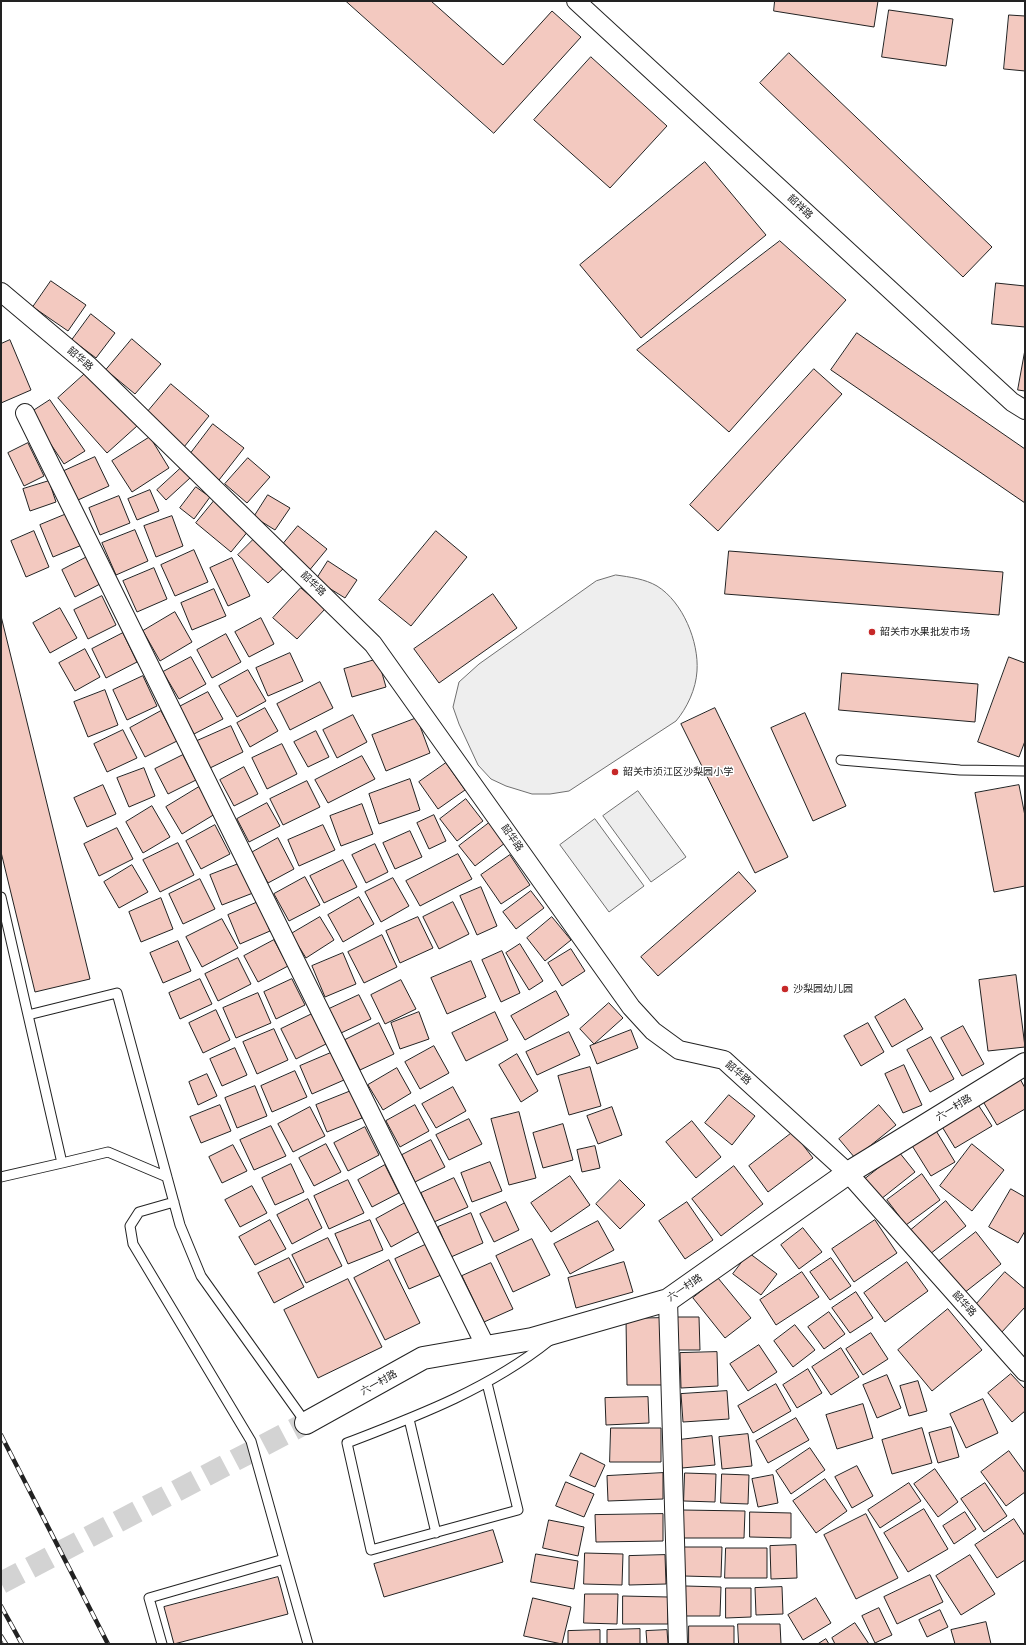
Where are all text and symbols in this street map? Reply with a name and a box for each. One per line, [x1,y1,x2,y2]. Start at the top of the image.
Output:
street label: 韶祥路 [785,192,815,222]
street label: 韶华路 [65,345,95,373]
street label: 韶华路 [298,569,328,599]
place label: 韶关市水果批发市场 [880,626,970,638]
marker: 韶关市水果批发市场 [867,627,877,637]
place label: 韶关市浈江区沙梨园小学 [623,766,733,778]
marker: 韶关市浈江区沙梨园小学 [610,767,620,777]
street label: 韶华路 [498,822,526,854]
place label: 沙梨园幼儿园 [793,983,853,995]
marker: 沙梨园幼儿园 [780,984,790,994]
street label: 韶华路 [723,1059,753,1087]
street label: 六一村路 [934,1092,974,1124]
street label: 六一村路 [665,1272,705,1304]
street label: 韶华路 [950,1289,978,1319]
street label: 六一村路 [359,1368,399,1398]

